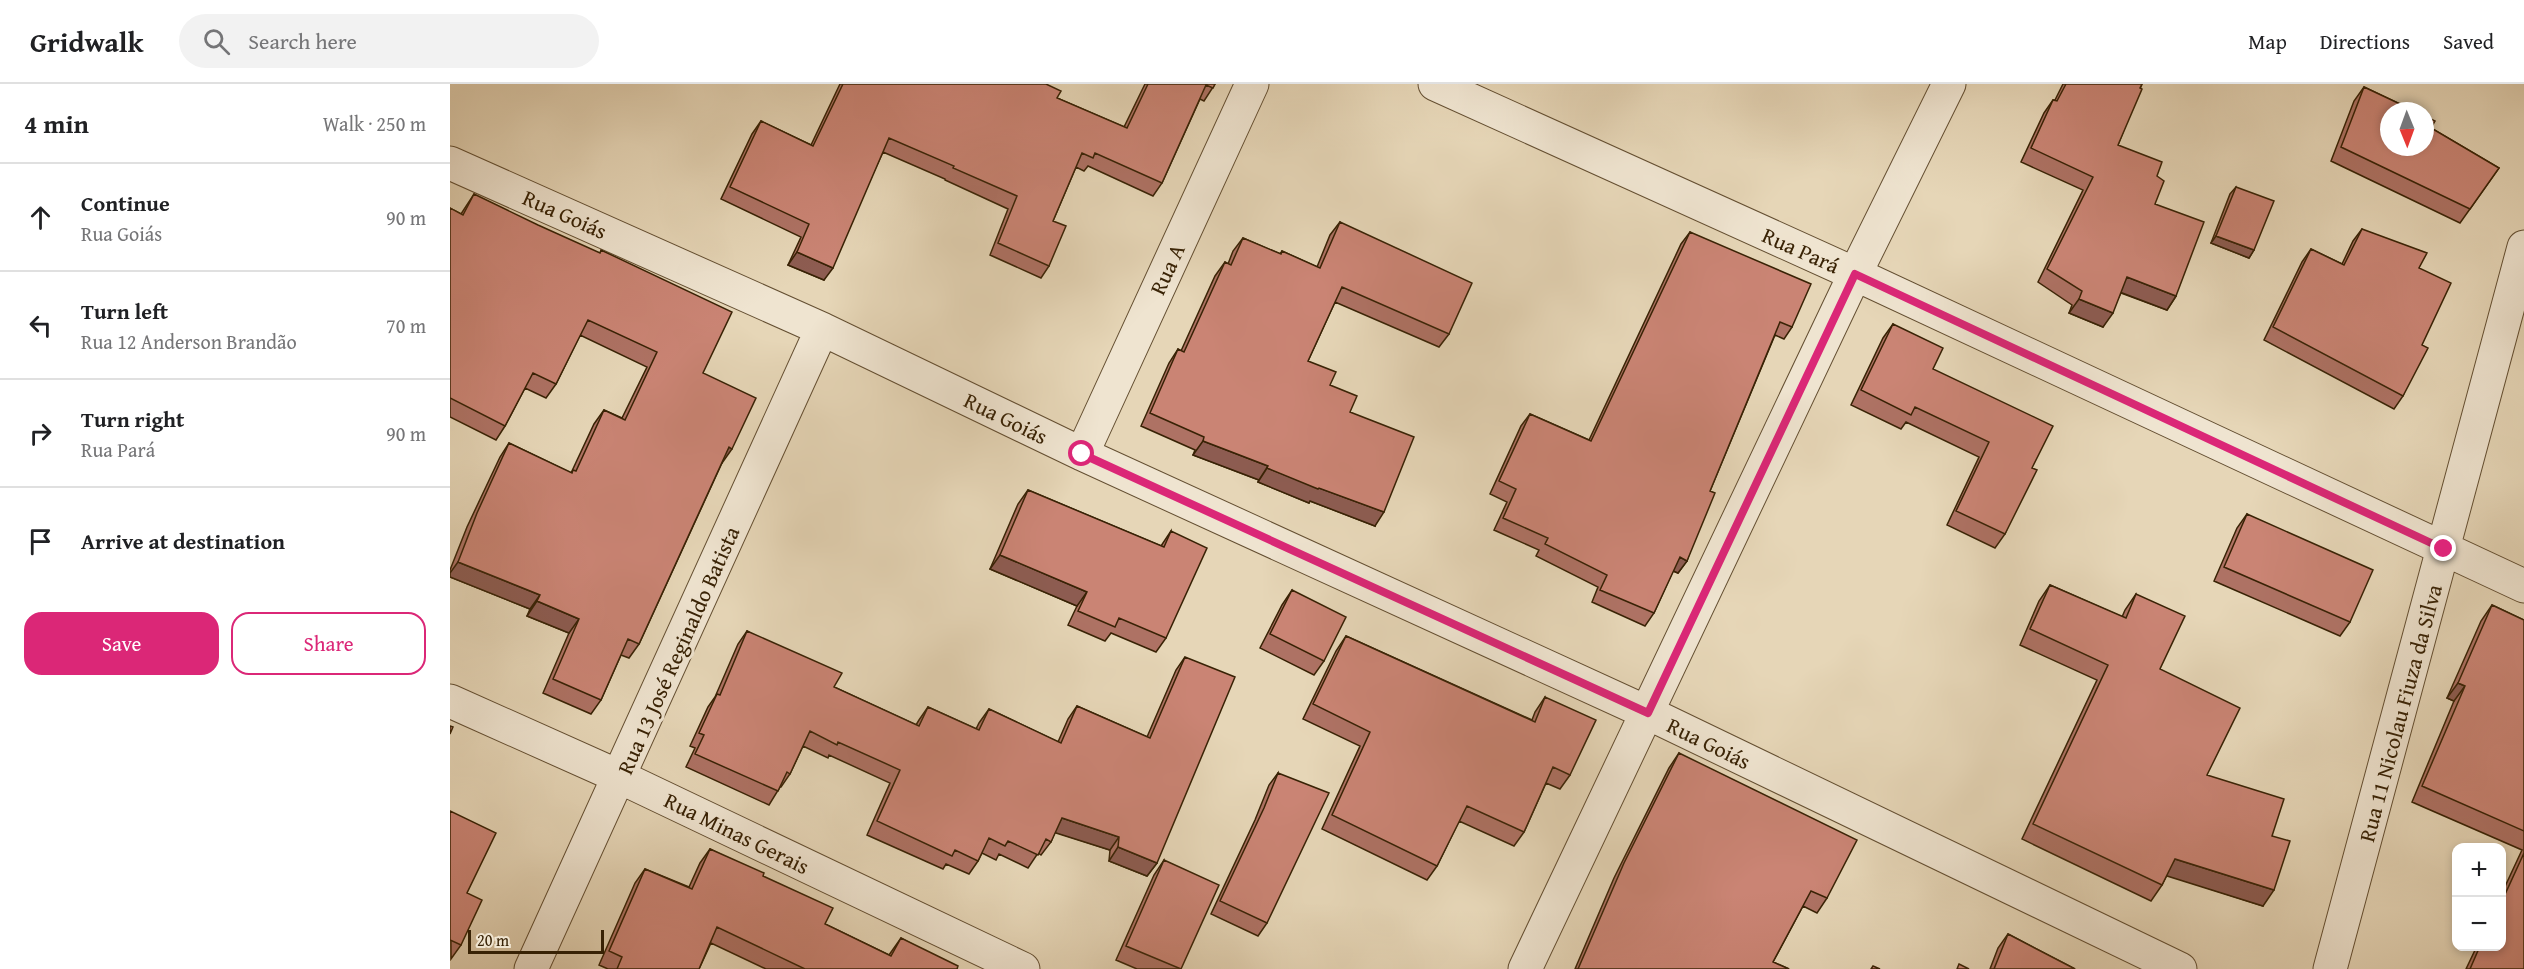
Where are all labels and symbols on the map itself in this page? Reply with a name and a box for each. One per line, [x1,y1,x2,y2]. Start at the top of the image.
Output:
north arrow [2380,102,2434,156]
street label: Rua Goiás [518,181,612,247]
street label: Rua Pará [1757,219,1845,281]
street label: Rua A [1141,238,1193,300]
street label: Rua Goiás [959,384,1053,452]
route start [1068,440,1094,466]
street label: Rua 13 José Reginaldo Batista [609,520,747,779]
route end [2430,535,2456,561]
street label: Rua 11 Nicolau Fiuza da Silva [2350,580,2450,845]
street label: Rua Goiás [1662,709,1756,777]
street label: Rua Minas Gerais [659,784,815,882]
scale bar [468,927,604,954]

